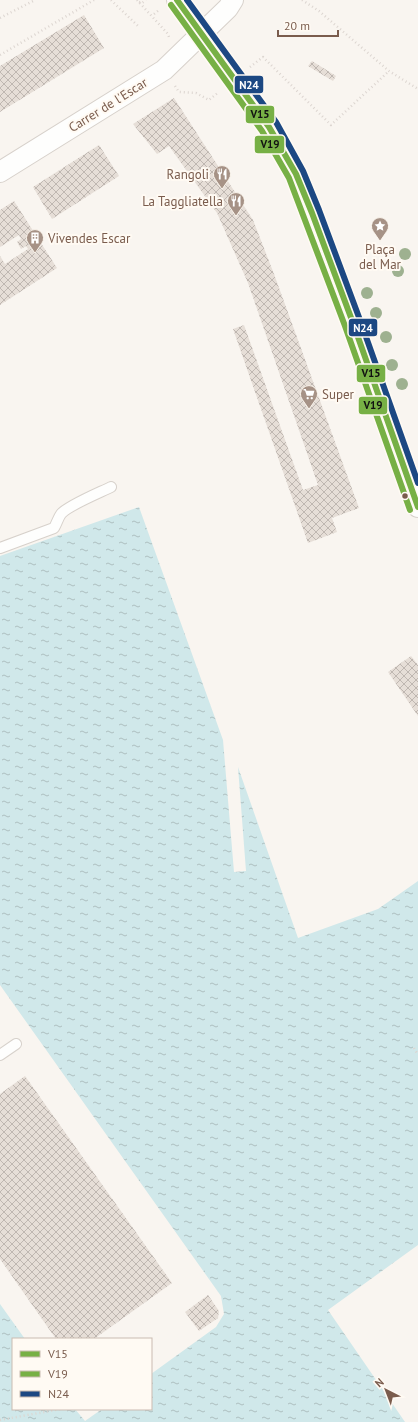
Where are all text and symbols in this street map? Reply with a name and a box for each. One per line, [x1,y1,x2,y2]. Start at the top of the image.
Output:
scale bar [278,12,338,38]
text: 20 m [284,18,310,33]
street label: Carrer de l'Escar [65,74,151,136]
line badge: N24 [234,75,264,94]
text: N24 [239,78,260,92]
line badge: V15 [245,105,275,124]
text: V15 [249,107,270,121]
line badge: V19 [254,135,285,154]
text: V19 [259,137,280,151]
restaurant icon: Rangoli [212,164,232,189]
place label: Rangoli [167,166,209,183]
restaurant icon: La Taggliatella [226,191,246,216]
place label: La Taggliatella [142,193,223,210]
place icon: Plaça del Mar [370,216,390,241]
building icon: Vivendes Escar [25,228,45,253]
place label: Vivendes Escar [47,230,131,247]
place label: Plaça del Mar [359,241,402,273]
line badge: N24 [348,318,378,337]
text: N24 [353,321,374,335]
line badge: V15 [356,364,386,383]
text: V15 [360,366,381,380]
supermarket icon: Super [299,384,319,409]
place label: Super [322,386,355,403]
line badge: V19 [358,396,388,415]
text: V19 [362,398,383,412]
unlabelled marker [400,491,410,501]
legend [12,1338,152,1410]
text: V15 [47,1346,68,1361]
text: V19 [47,1366,68,1381]
north arrow [366,1370,406,1410]
text: N [372,1375,387,1390]
text: N24 [48,1386,70,1401]

